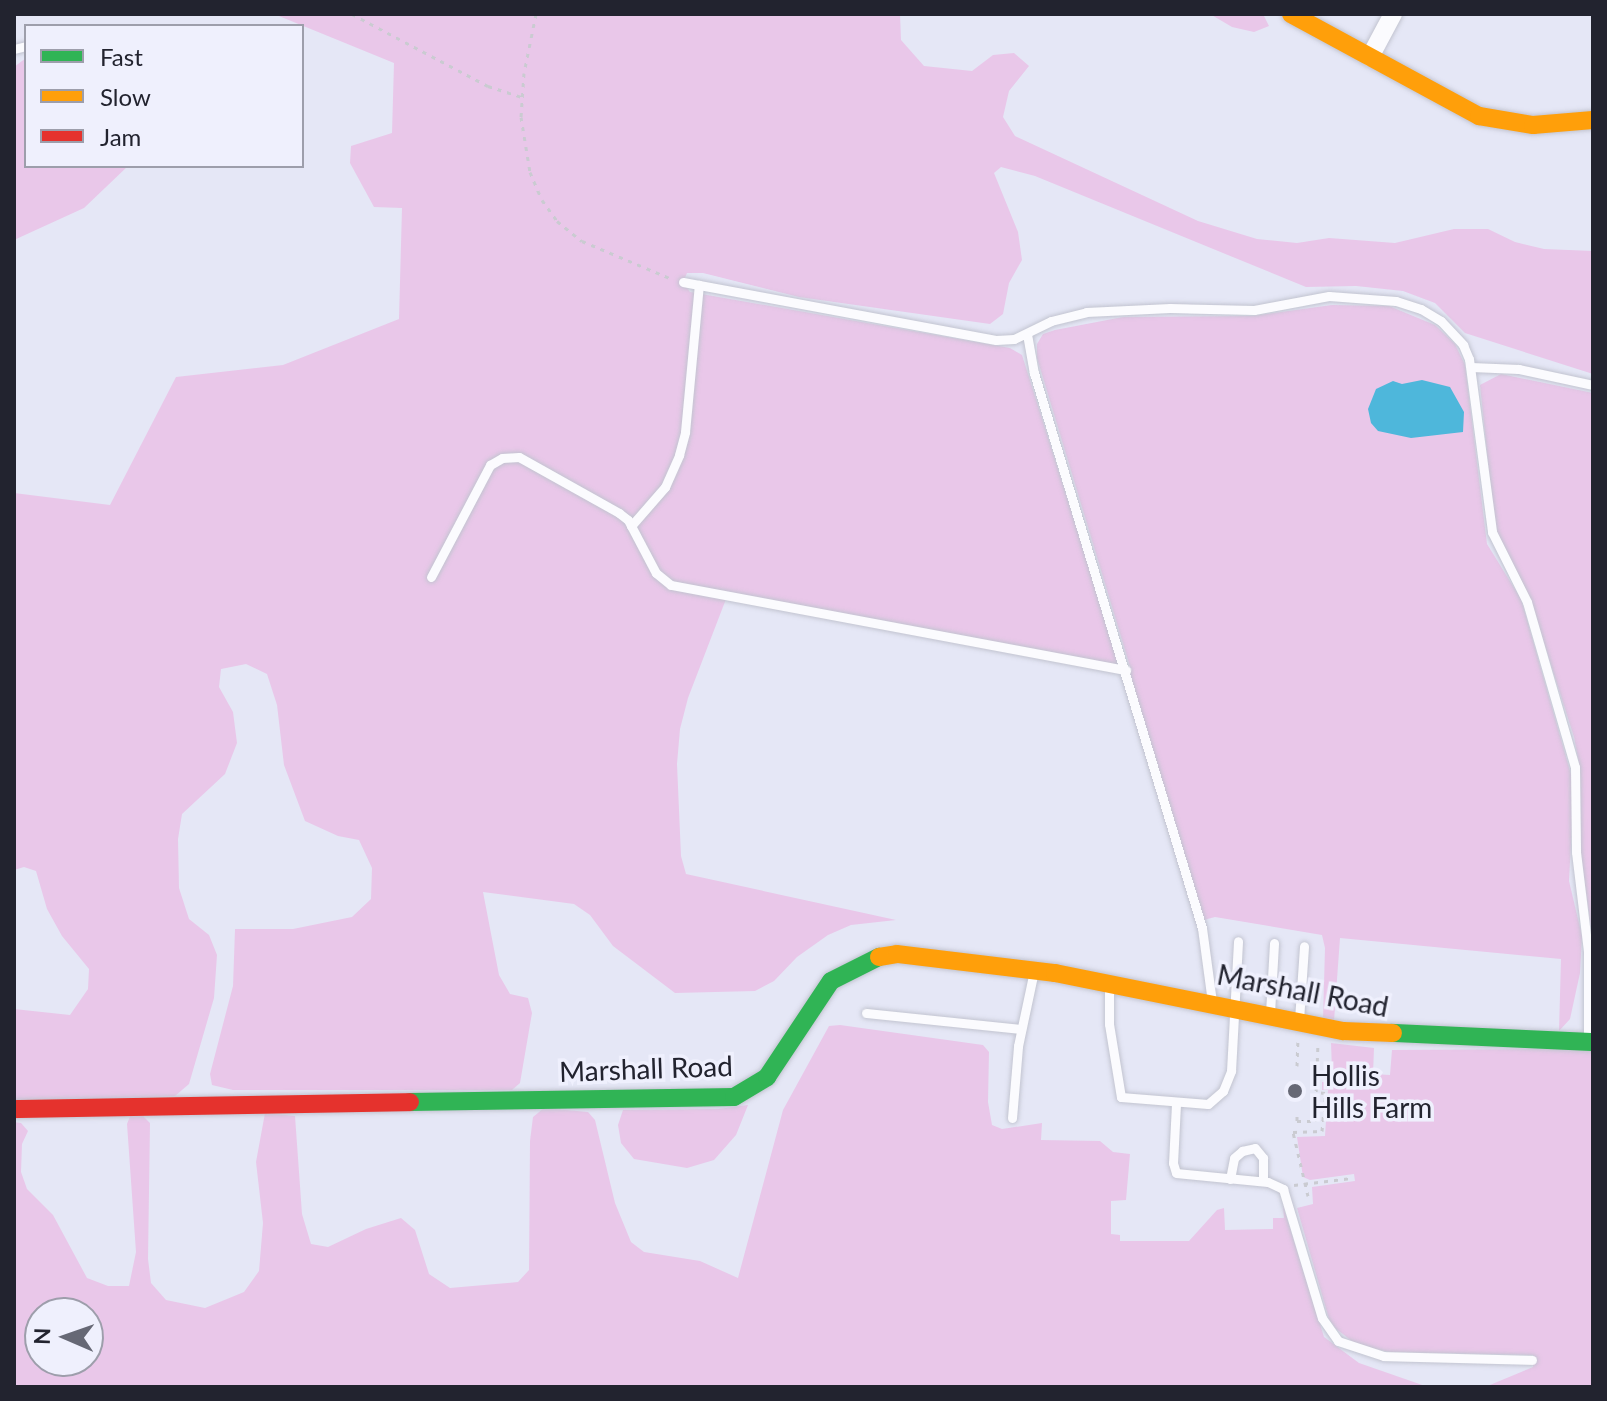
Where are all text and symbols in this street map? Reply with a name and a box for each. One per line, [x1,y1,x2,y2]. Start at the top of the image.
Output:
legend [24,24,304,168]
text: Fast [100,42,143,71]
text: Slow [100,82,151,111]
text: Jam [100,122,141,151]
street label: Marshall Road [1215,957,1391,1023]
street label: Marshall Road [559,1048,733,1088]
place label: Hollis Hills Farm [1311,1058,1432,1124]
marker: Hollis Hills Farm [1286,1082,1304,1100]
north arrow [24,1297,104,1377]
text: N [28,1327,55,1345]

